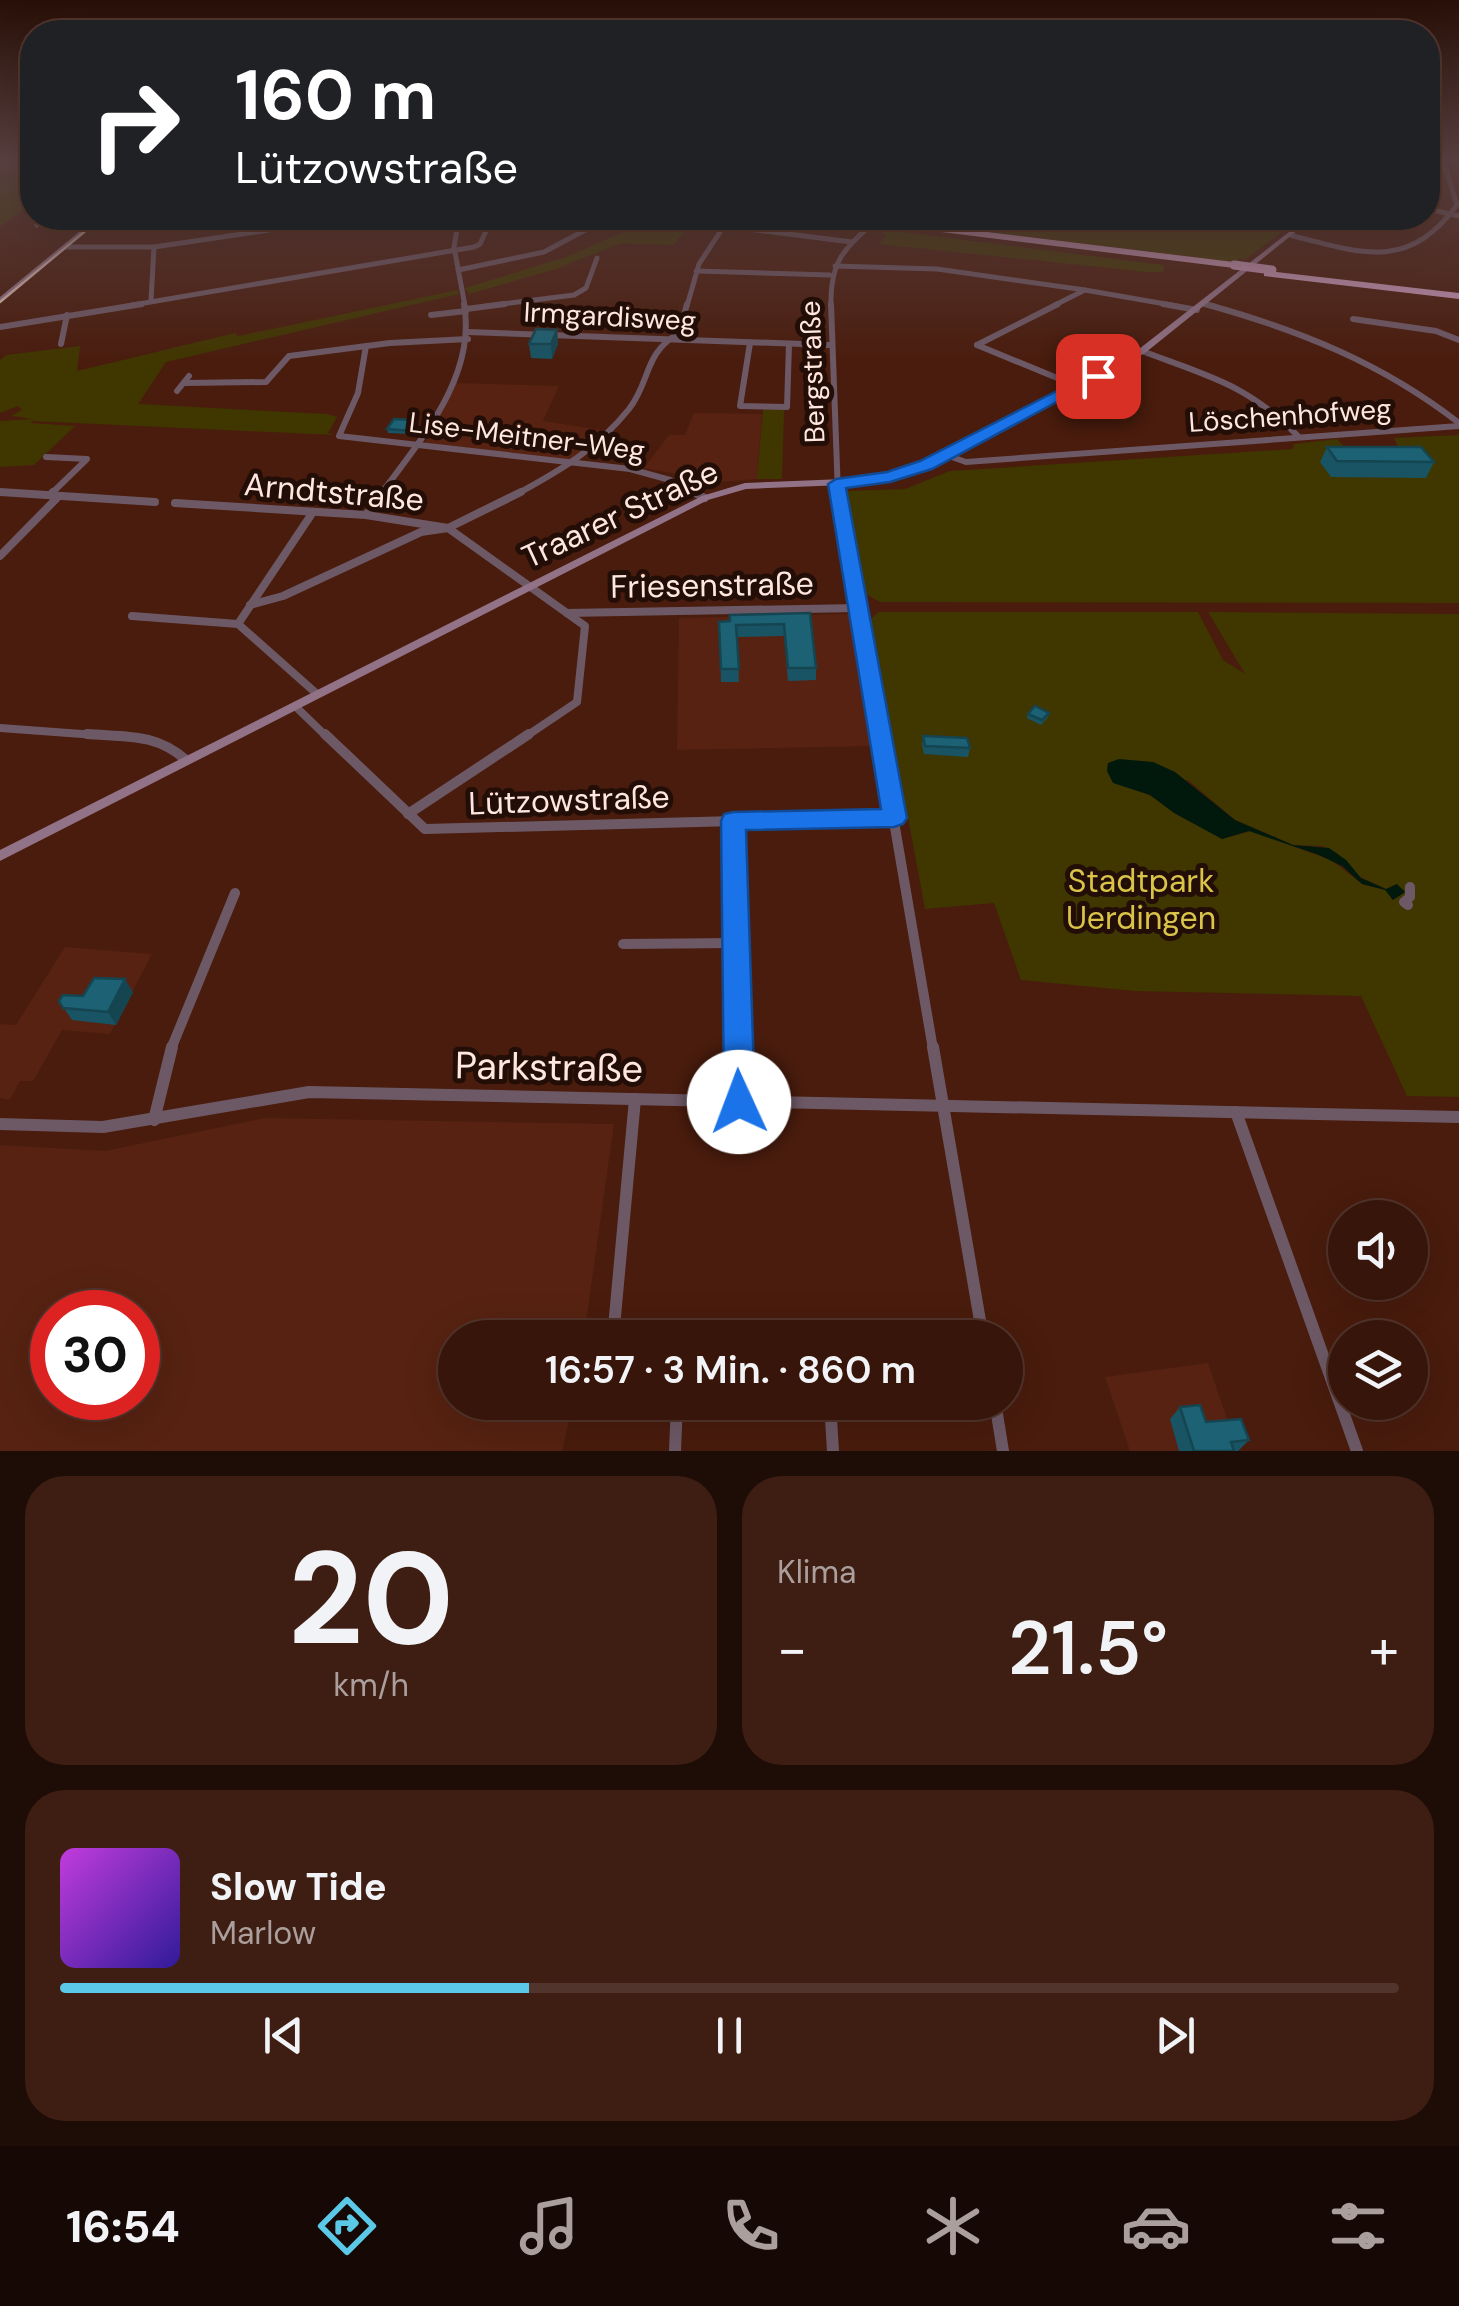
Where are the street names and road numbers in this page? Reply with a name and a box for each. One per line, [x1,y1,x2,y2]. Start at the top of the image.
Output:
street label: Irmgardisweg [523,294,697,339]
street label: Bergstraße [792,300,833,444]
street label: Löschenhofweg [1187,390,1393,441]
street label: Lise-Meitner-Weg [407,404,647,469]
street label: Traarer Straße [515,450,725,578]
street label: Arndtstraße [242,463,426,521]
street label: Friesenstraße [610,562,814,608]
street label: Lützowstraße [468,776,670,824]
street label: Parkstraße [455,1040,643,1094]

